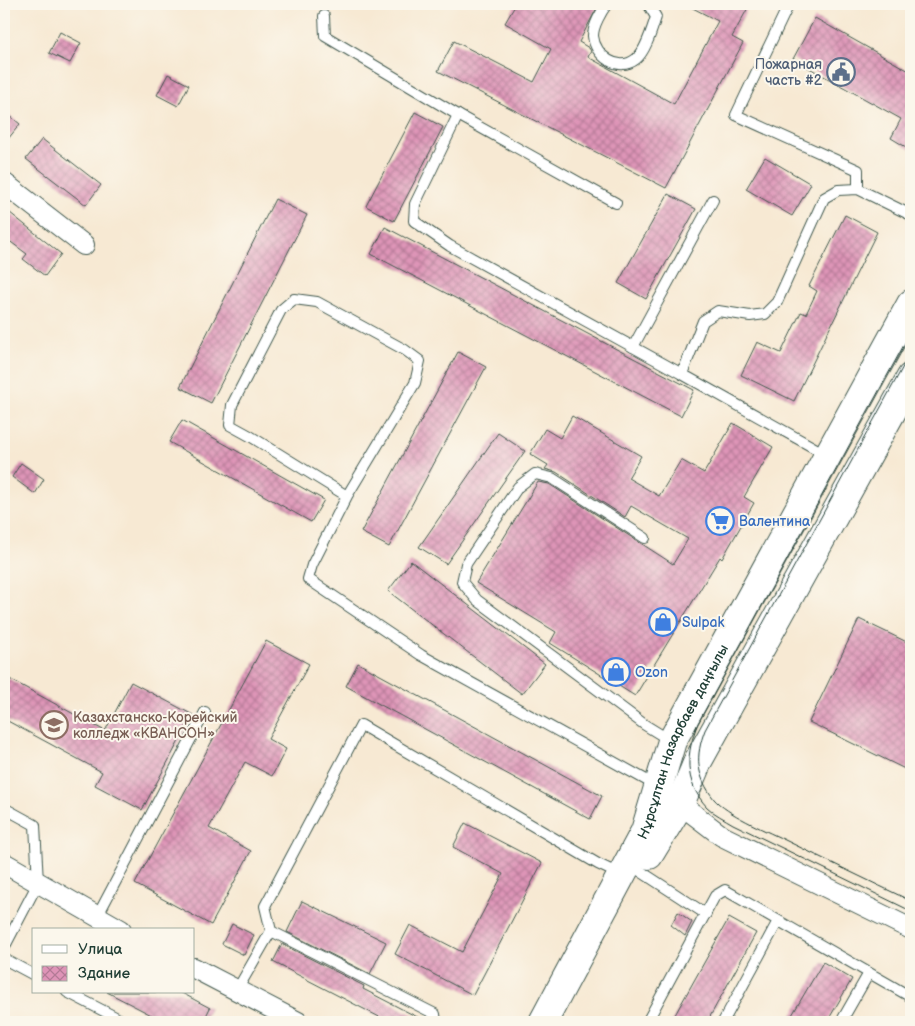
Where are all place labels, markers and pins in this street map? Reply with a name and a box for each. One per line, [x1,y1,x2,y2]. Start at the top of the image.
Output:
place label: Пожарная часть #2 [755,56,823,89]
public building icon: Пожарная часть #2 [826,57,856,87]
supermarket icon: Валентина [705,506,735,536]
place label: Валентина [739,513,811,530]
shop icon: Sulpak [648,607,678,637]
place label: Sulpak [682,614,724,631]
shop icon: Ozon [601,657,631,687]
place label: Ozon [635,664,668,681]
place label: Казахстанско-Корейский колледж «КВАНСОН» [73,709,237,742]
school or university icon: Казахстанско-Корейский колледж «КВАНСОН» [39,710,69,740]

